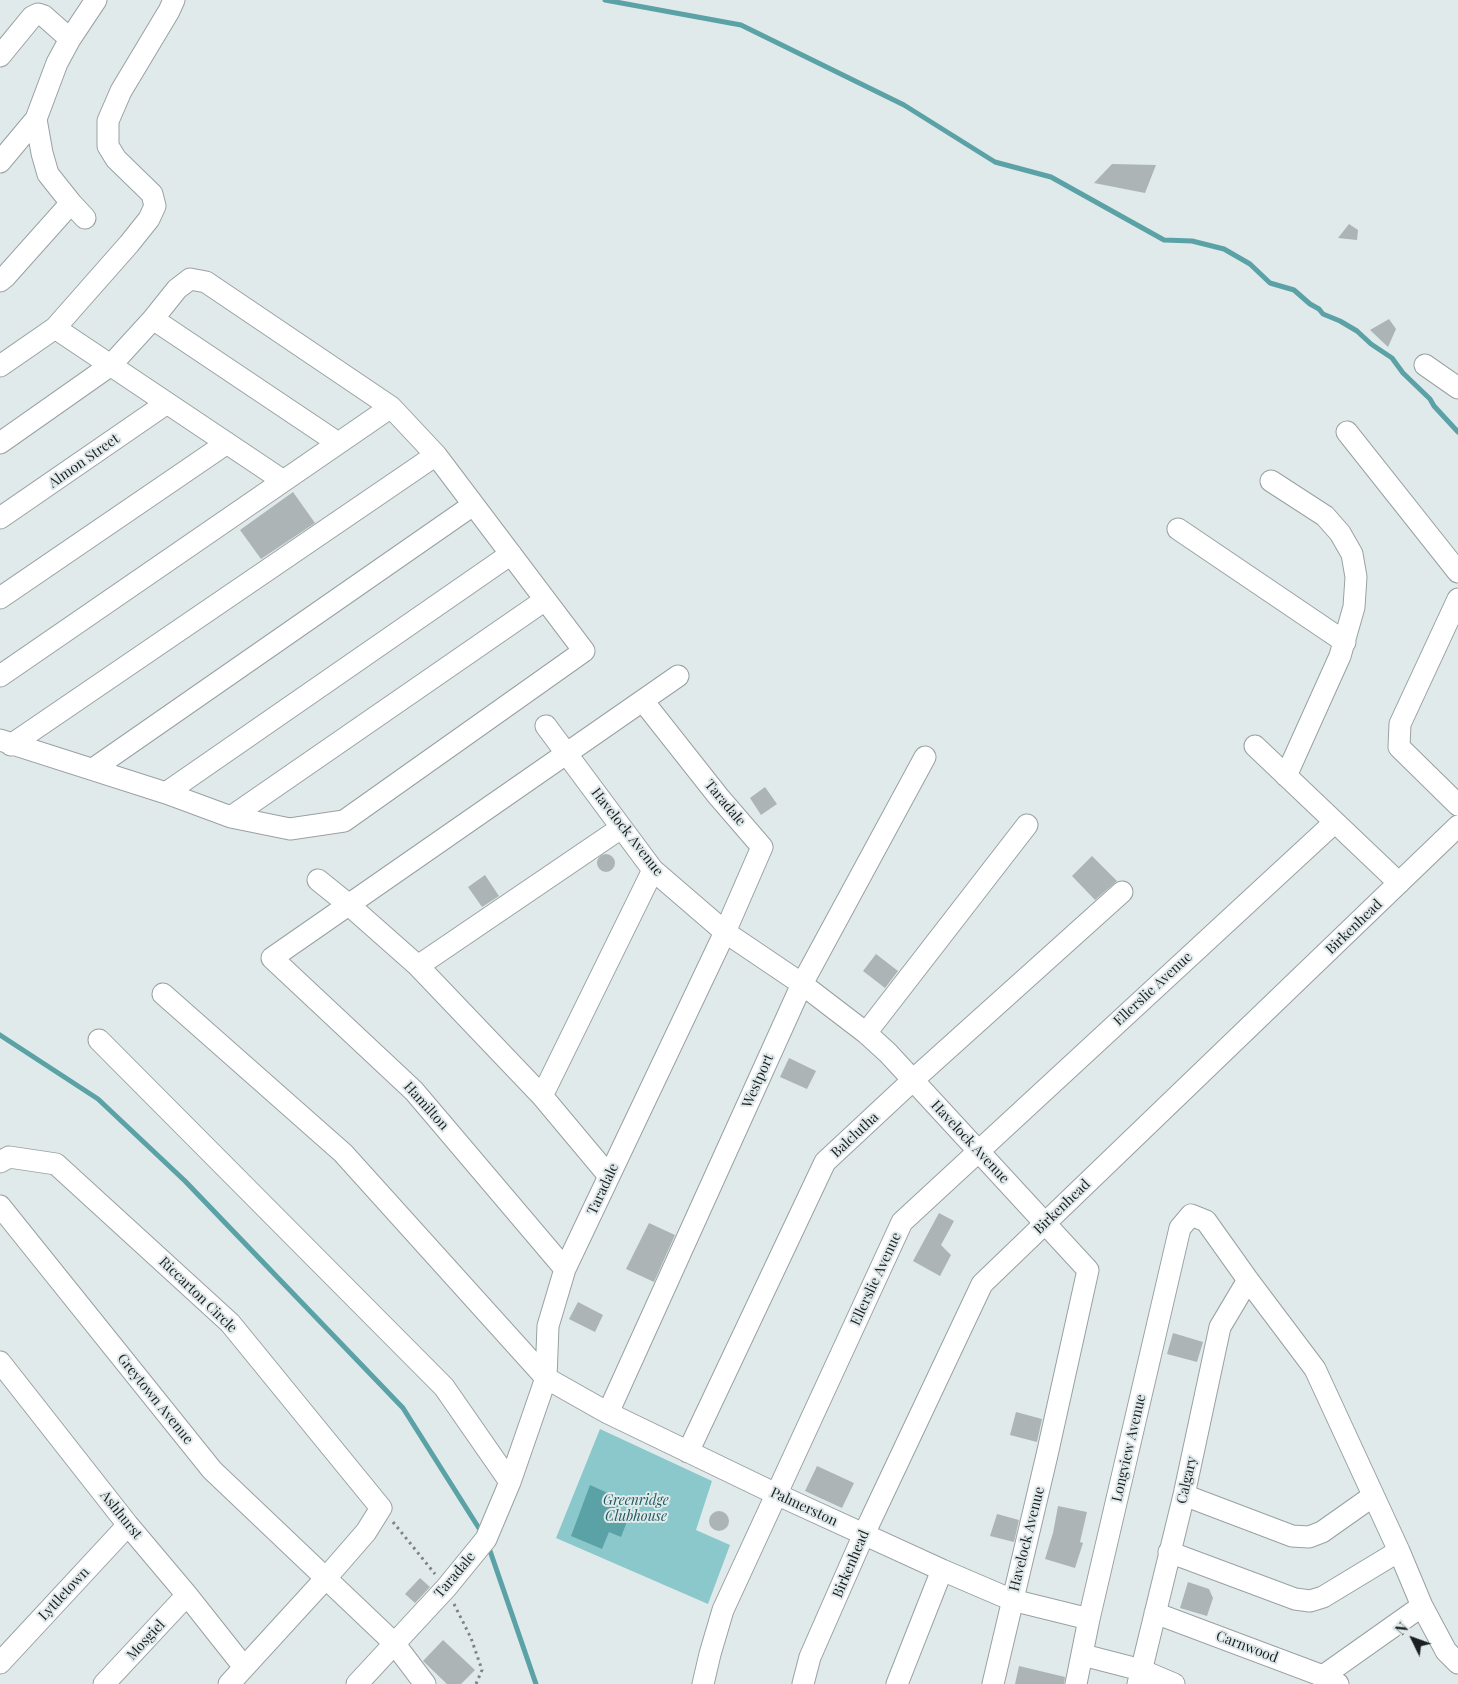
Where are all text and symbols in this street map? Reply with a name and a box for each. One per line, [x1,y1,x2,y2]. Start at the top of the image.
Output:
street label: Almon Street [45,430,123,492]
street label: Taradale [701,777,749,829]
street label: Havelock Avenue [587,785,667,879]
street label: Birkenhead [1322,896,1386,958]
street label: Ellerslie Avenue [1110,948,1196,1030]
street label: Westport [739,1052,777,1110]
street label: Hamilton [400,1078,452,1134]
street label: Havelock Avenue [927,1097,1013,1187]
street label: Balclutha [828,1109,882,1161]
street label: Taradale [584,1161,622,1217]
street label: Birkenhead [1030,1176,1094,1238]
street label: Ellerslie Avenue [847,1230,905,1328]
street label: Riccarton Circle [156,1254,240,1336]
street label: Greytown Avenue [113,1351,197,1447]
street label: Longview Avenue [1108,1393,1150,1503]
street label: Calgary [1173,1455,1201,1505]
street label: Palmerston [768,1484,840,1530]
street label: Havelock Avenue [1006,1485,1048,1593]
street label: Ashhurst [96,1488,146,1542]
park label: Greenridge Clubhouse [603,1493,669,1525]
street label: Birkenhead [829,1528,873,1600]
street label: Taradale [431,1549,479,1601]
street label: Lyttletown [35,1564,93,1624]
north arrow [1388,1614,1438,1664]
street label: Mosgiel [123,1617,169,1663]
text: N [1391,1619,1412,1639]
street label: Carnwood [1214,1627,1280,1667]

